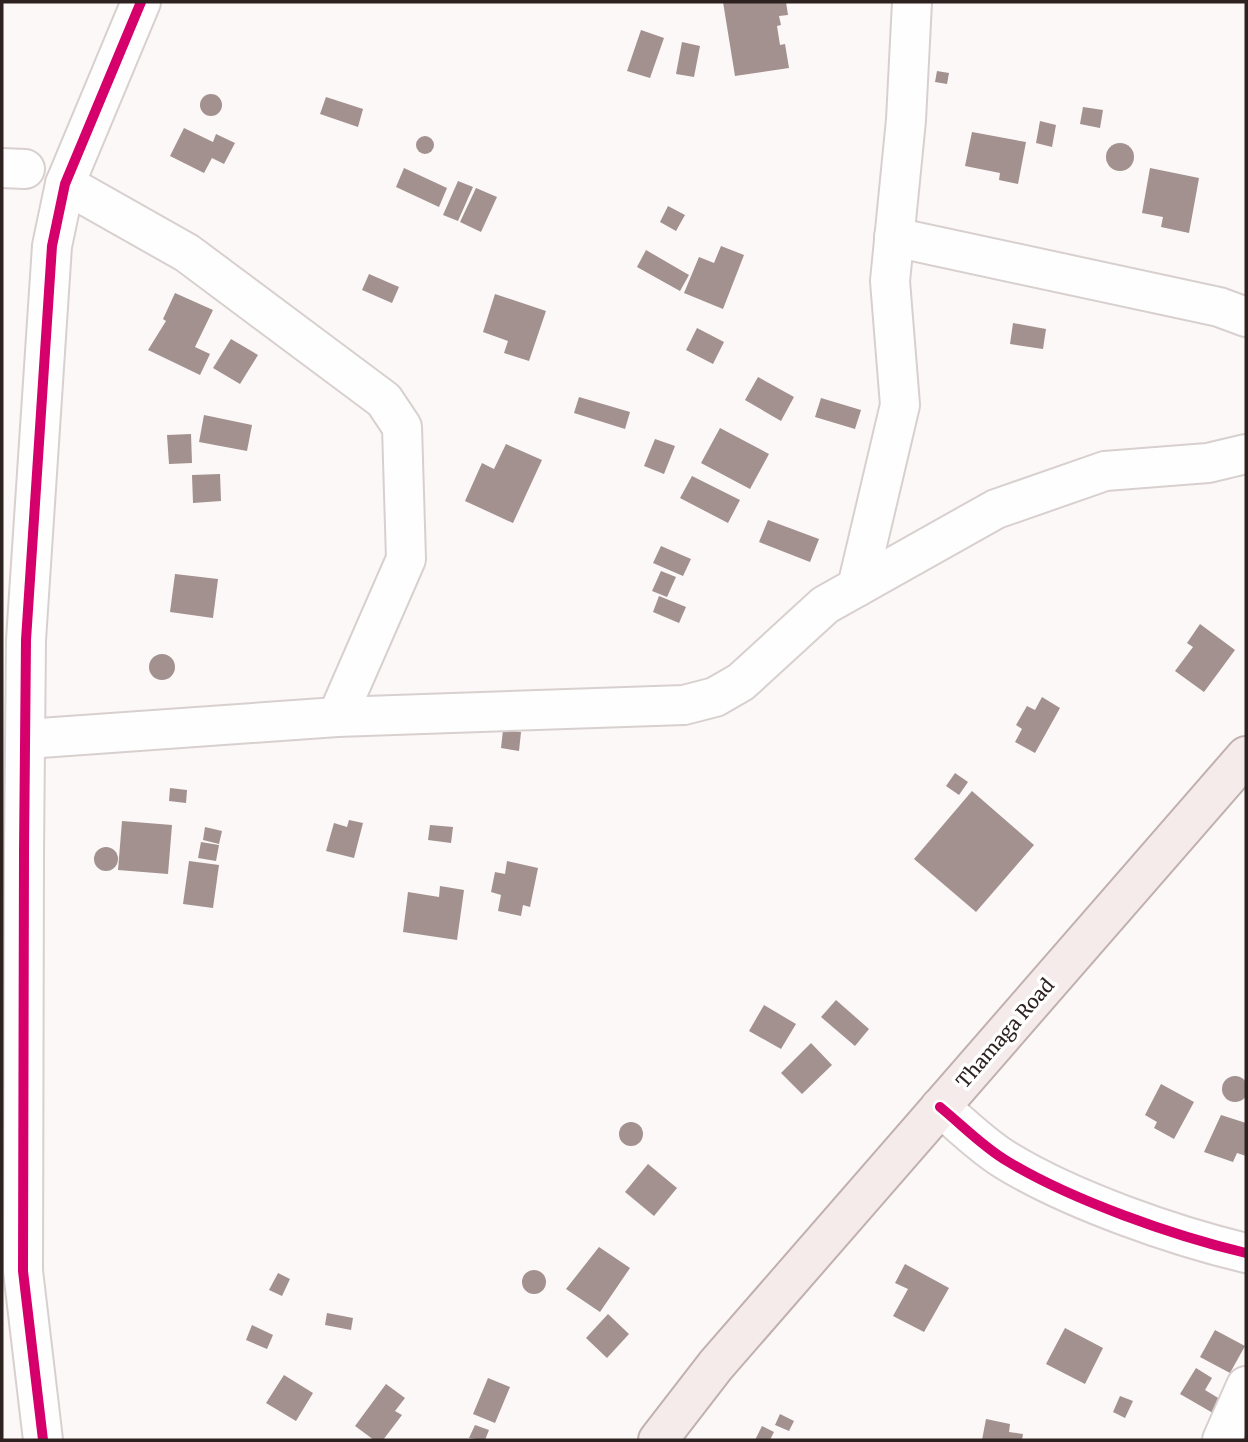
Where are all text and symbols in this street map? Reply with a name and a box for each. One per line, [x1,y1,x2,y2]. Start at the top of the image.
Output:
street label: Thamaga Road [951,973,1059,1093]

